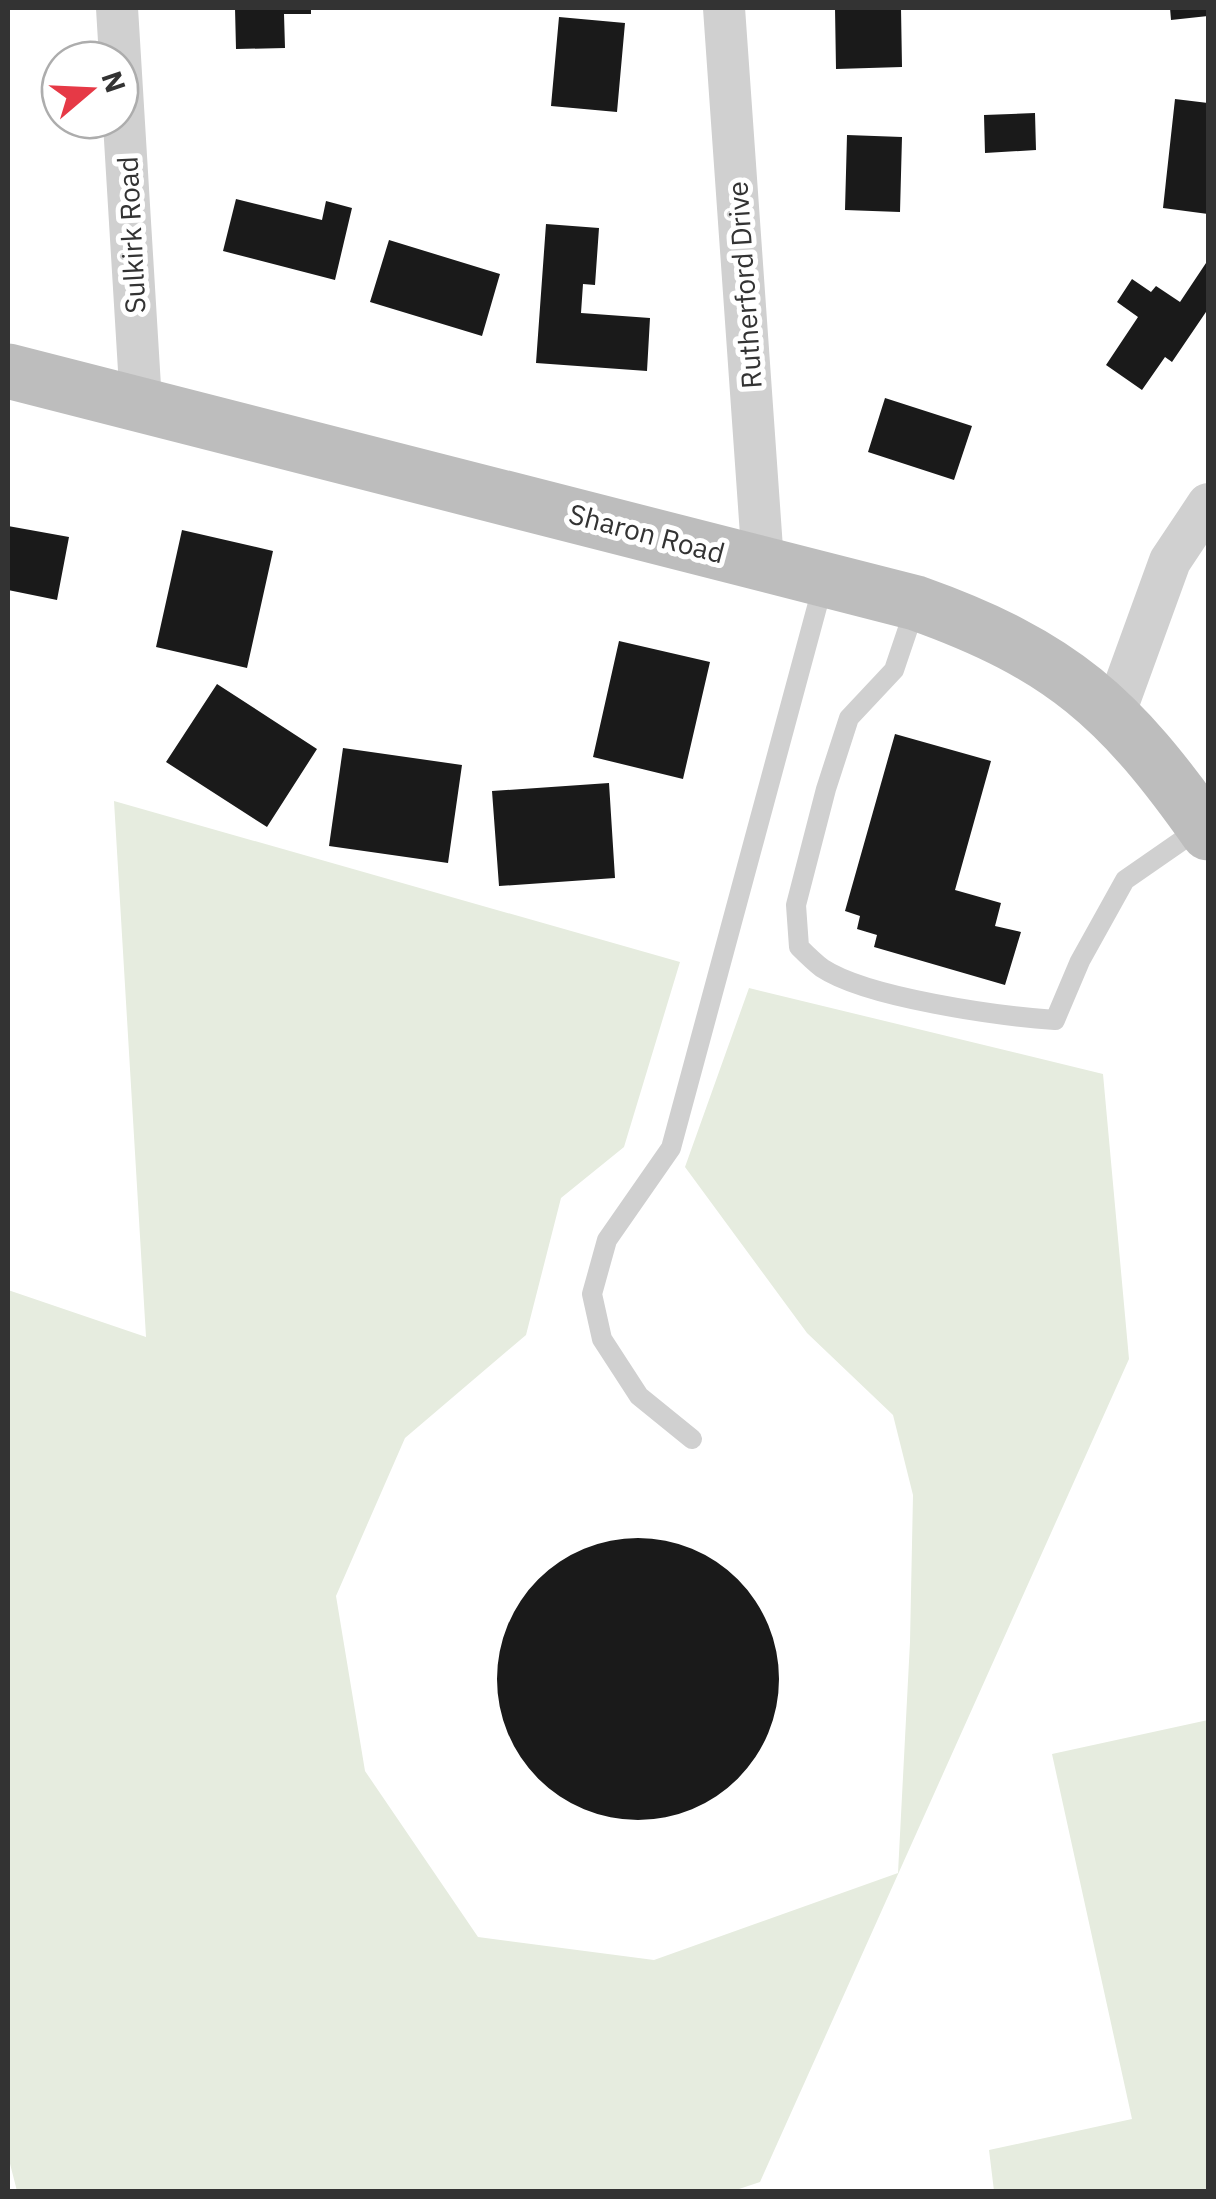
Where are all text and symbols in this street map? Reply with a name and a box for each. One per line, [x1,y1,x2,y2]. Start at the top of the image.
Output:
north arrow [40,40,140,140]
text: N [93,66,135,97]
street label: Sulkirk Road [108,155,154,315]
street label: Rutherford Drive [718,180,770,390]
street label: Sharon Road [565,494,729,572]

